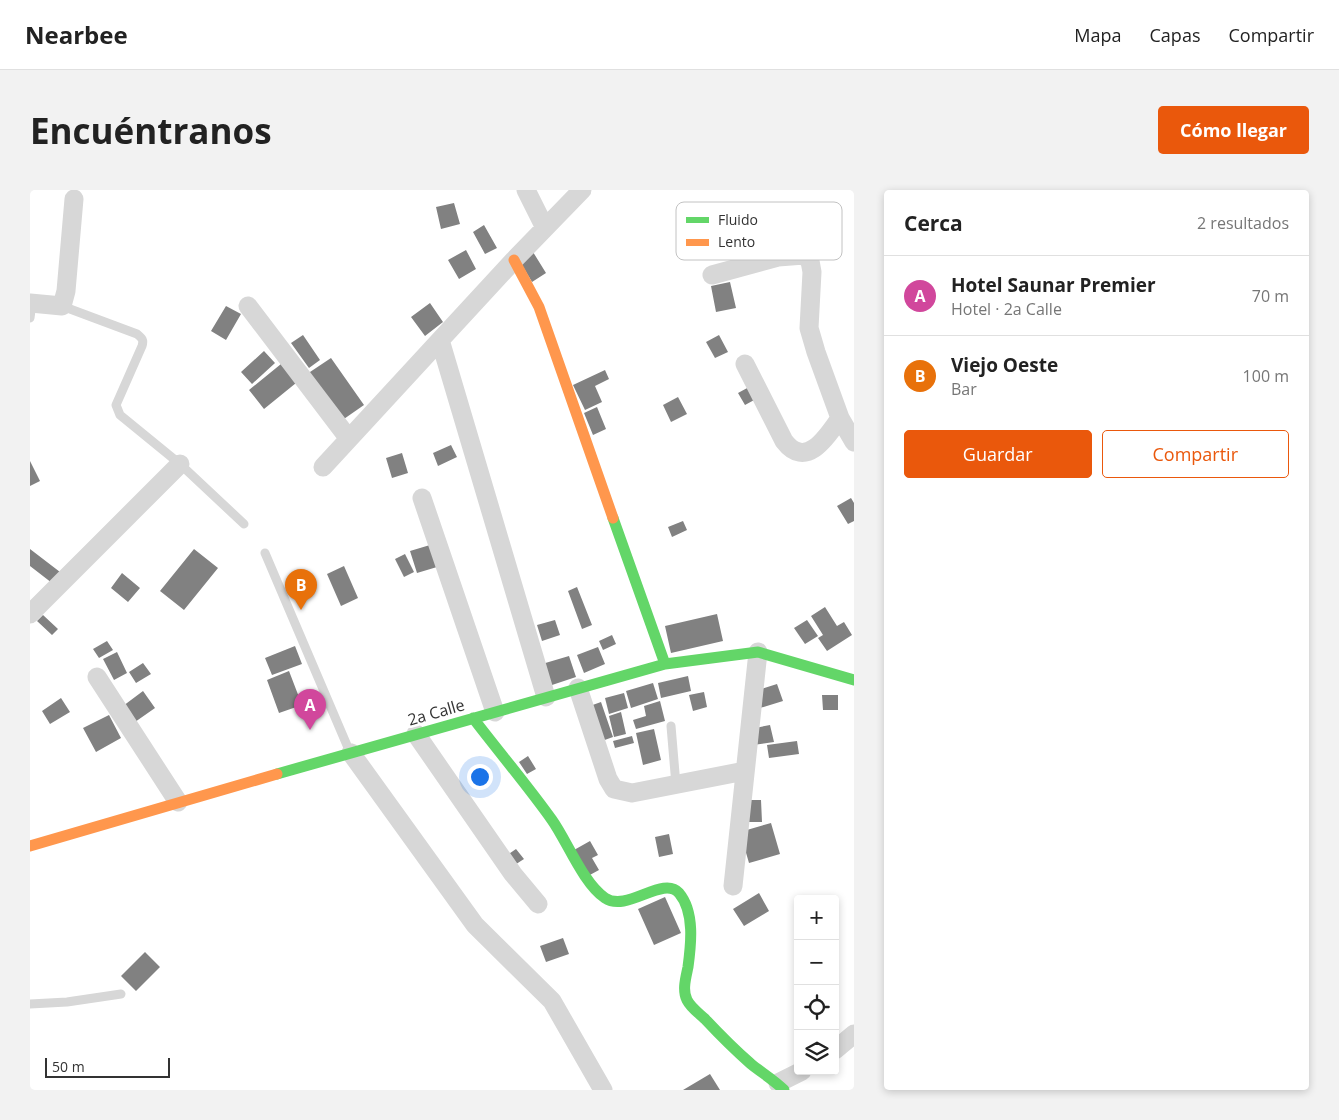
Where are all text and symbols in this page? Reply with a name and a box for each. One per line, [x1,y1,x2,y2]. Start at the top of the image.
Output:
text: Nearbee [25,18,128,51]
text: Mapa [1074,23,1122,47]
text: Capas [1150,23,1200,47]
text: Compartir [1228,23,1314,47]
button: Cómo llegar [1158,106,1309,154]
text: Encuéntranos [30,107,272,154]
legend [676,202,842,260]
text: Cerca [904,209,963,237]
text: Fluido [718,210,758,229]
text: 2 resultados [1197,212,1289,234]
text: Lento [718,232,755,251]
text: Hotel Saunar Premier [951,272,1156,298]
text: A [914,285,926,307]
text: 70 m [1252,285,1289,307]
text: Hotel · 2a Calle [951,298,1062,320]
text: Viejo Oeste [951,352,1058,378]
text: B [915,365,925,387]
text: 100 m [1243,365,1289,387]
text: Bar [951,378,977,400]
button: Guardar [904,430,1092,478]
button: Compartir [1102,430,1289,478]
pin: B [285,569,317,610]
pin: A [294,689,326,730]
street label: 2a Calle [405,693,467,731]
your location [467,764,493,790]
map controls [794,895,839,1075]
button: + [794,895,839,940]
button: − [794,940,839,985]
button: locate [794,985,839,1030]
button: layers [794,1030,839,1075]
scale bar [45,1055,170,1078]
text: 50 m [52,1057,85,1076]

